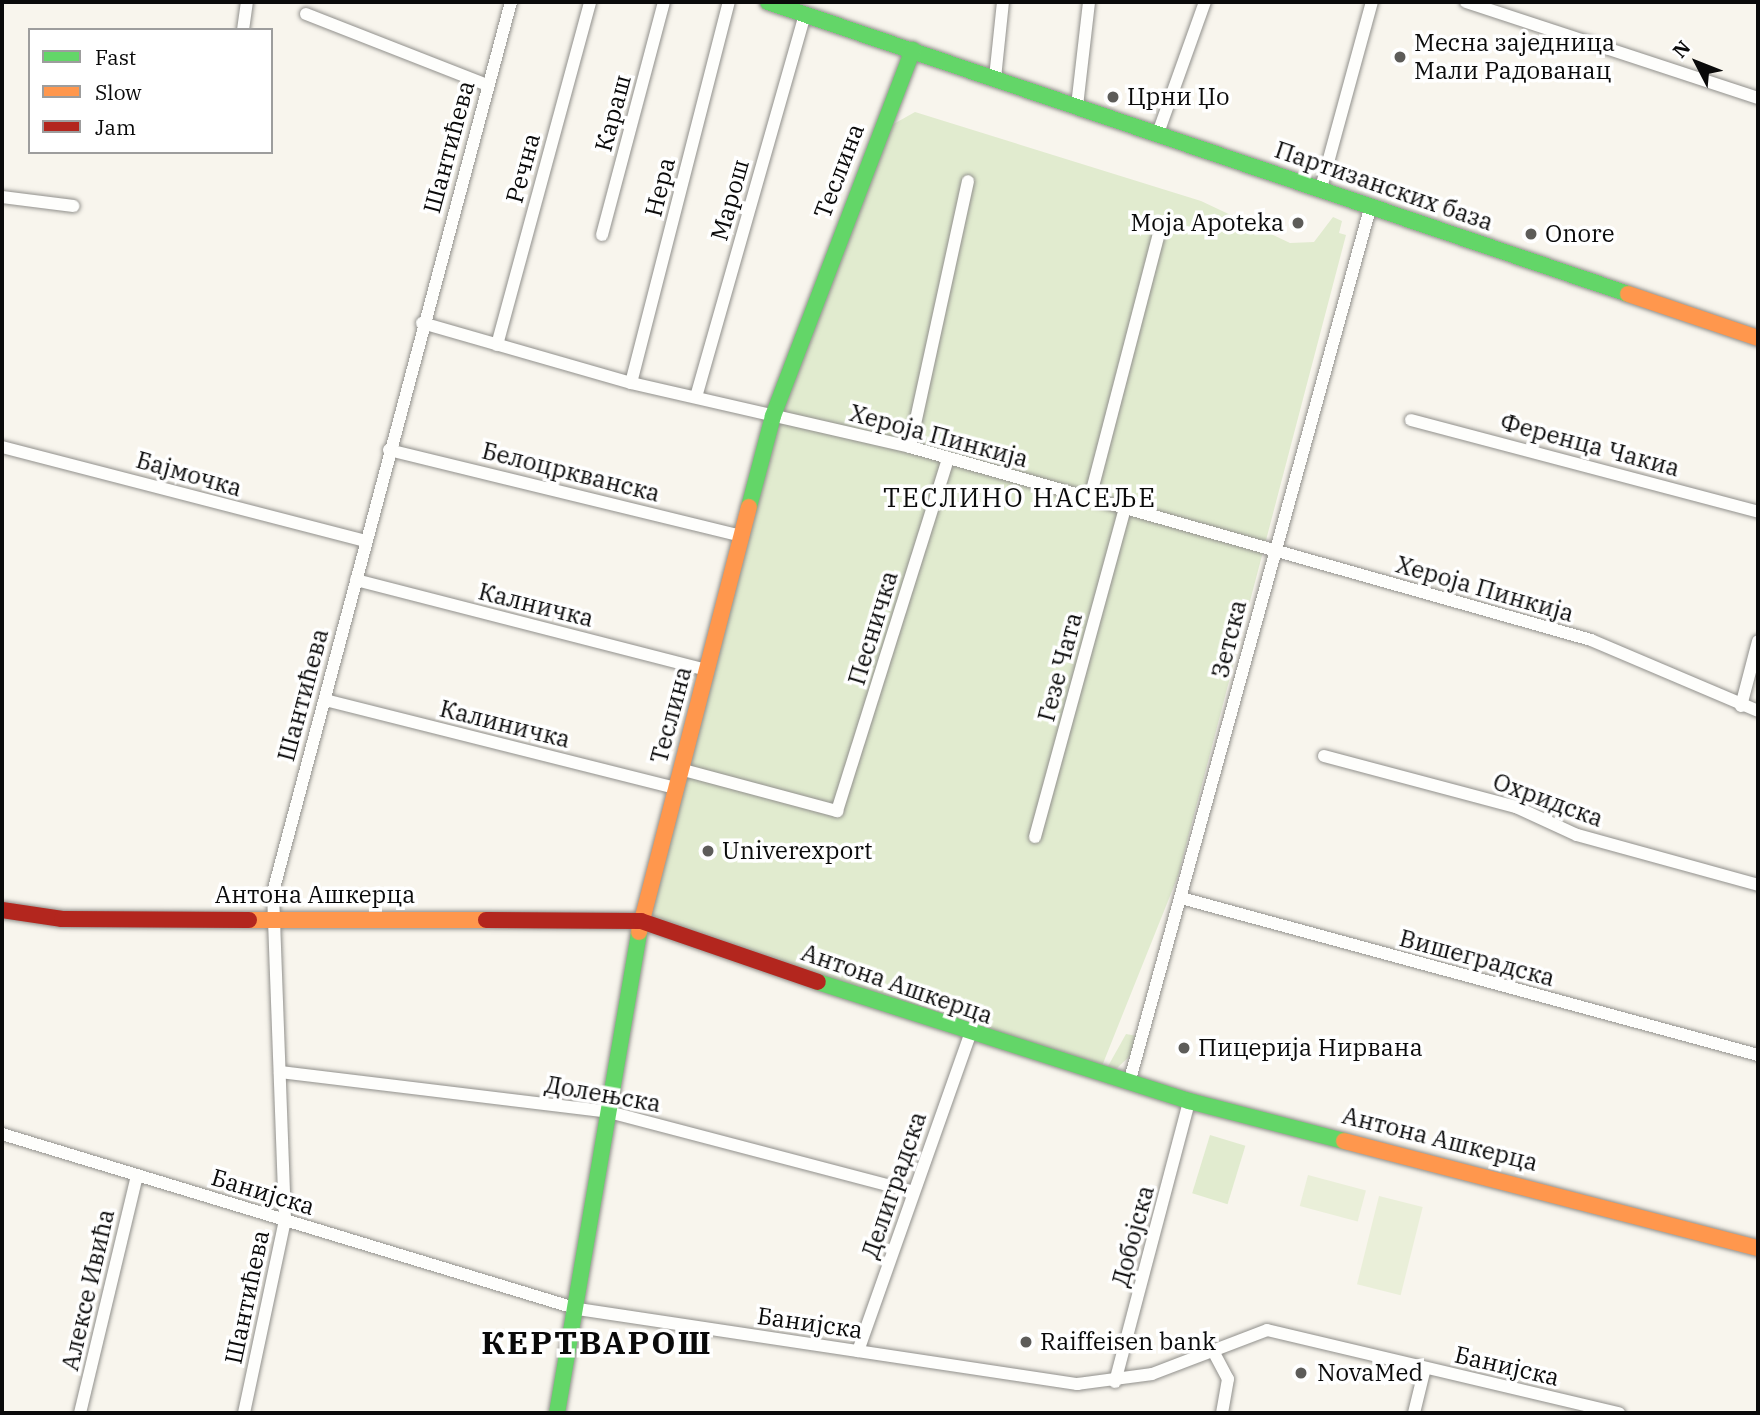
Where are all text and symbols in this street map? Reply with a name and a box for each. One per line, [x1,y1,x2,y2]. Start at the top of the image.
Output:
legend [28,28,273,154]
north arrow [1662,28,1732,98]
place label: Месна заједница Мали Радованац [1414,29,1615,85]
text: N [1667,35,1695,63]
text: Fast [95,43,136,71]
marker: Месна заједница Мали Радованац [1392,49,1408,65]
street label: Караш [589,71,637,155]
text: Slow [95,78,142,106]
street label: Шантићева [417,78,481,216]
place label: Црни Џо [1127,83,1229,111]
marker: Црни Џо [1105,89,1121,105]
text: Jam [95,113,136,141]
street label: Теслина [808,120,870,222]
street label: Речна [500,130,546,206]
street label: Партизанских база [1271,135,1497,237]
street label: Нера [639,154,681,220]
street label: Марош [705,156,755,244]
place label: Moja Apoteka [1130,209,1284,237]
marker: Moja Apoteka [1290,215,1306,231]
place label: Onore [1545,220,1615,248]
marker: Onore [1523,226,1539,242]
street label: Хероја Пинкија [847,398,1031,474]
street label: Ференца Чакиа [1497,407,1683,483]
street label: Белоцркванска [479,436,663,508]
street label: Бајмочка [133,445,245,503]
district label: ТЕСЛИНО НАСЕЉЕ [885,482,1155,514]
street label: Хероја Пинкија [1393,550,1577,628]
street label: Песничка [842,567,904,689]
street label: Калничка [475,577,597,633]
street label: Зетска [1205,597,1253,681]
street label: Гезе Чата [1032,609,1088,725]
street label: Шантићева [271,626,335,764]
street label: Теслина [644,663,698,767]
street label: Калиничка [437,694,573,754]
street label: Охридска [1489,767,1607,833]
place label: Univerexport [722,837,873,865]
marker: Univerexport [700,843,716,859]
street label: Антона Ашкерца [215,881,415,909]
street label: Вишеградска [1396,923,1558,993]
street label: Антона Ашкерца [798,938,996,1030]
place label: Пицерија Нирвана [1198,1034,1423,1062]
marker: Пицерија Нирвана [1176,1040,1192,1056]
street label: Долењска [543,1070,663,1118]
street label: Антона Ашкерца [1339,1101,1541,1177]
street label: Делиградска [855,1108,933,1262]
street label: Банијска [208,1163,318,1221]
street label: Добојска [1106,1182,1160,1290]
street label: Алексе Ивића [55,1207,121,1373]
street label: Шантићева [219,1227,275,1367]
street label: Банијска [755,1301,865,1345]
district label: КЕРТВАРОШ [482,1323,712,1361]
place label: Raiffeisen bank [1040,1328,1216,1356]
marker: Raiffeisen bank [1018,1334,1034,1350]
street label: Банијска [1452,1340,1562,1392]
place label: NovaMed [1317,1359,1423,1387]
marker: NovaMed [1291,1363,1311,1383]

